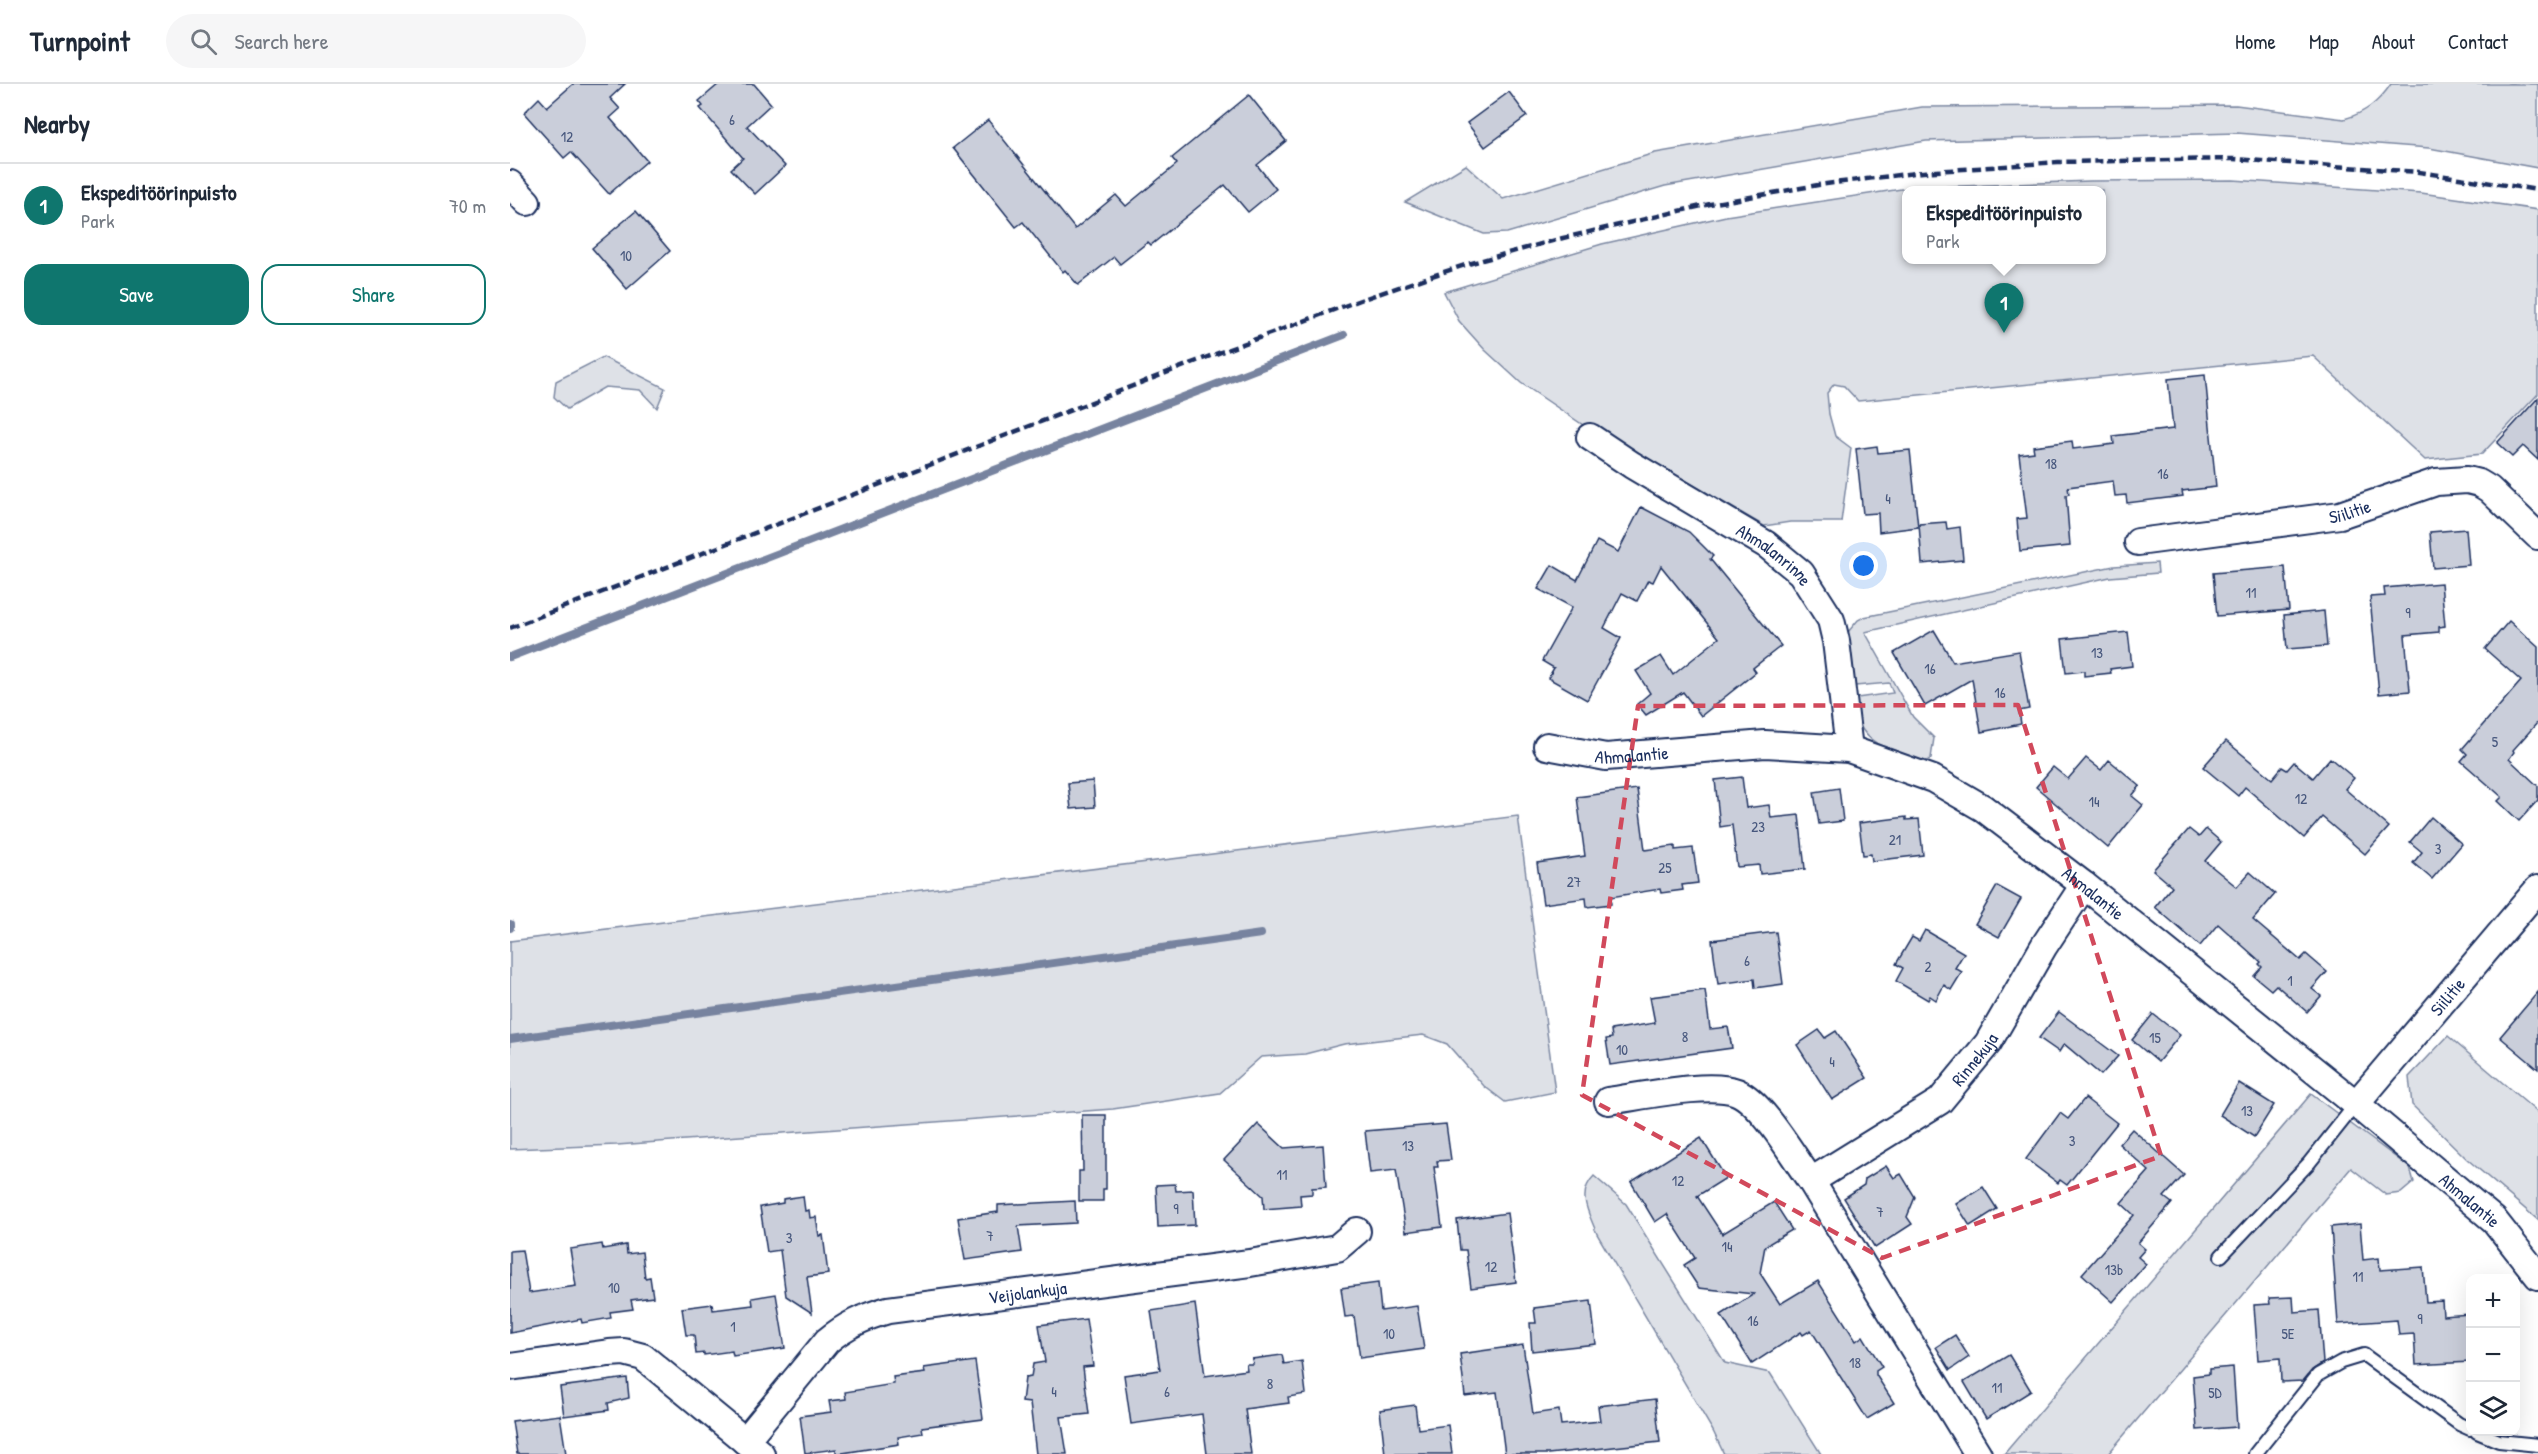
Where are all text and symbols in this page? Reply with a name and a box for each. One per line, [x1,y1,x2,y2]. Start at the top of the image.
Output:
search box [166,14,586,68]
text: Turnpoint [30,22,130,60]
icon: search [187,25,220,58]
text: Search here [235,26,329,56]
text: Home [2235,27,2276,56]
text: Map [2309,27,2339,56]
text: About [2372,27,2415,56]
text: Contact [2448,27,2508,56]
text: Nearby [24,106,90,141]
house number: 6 [729,109,735,130]
house number: 12 [561,126,573,147]
text: Ekspeditöörinpuisto [81,177,237,207]
popup [1902,186,2106,264]
text: 1 [40,192,47,219]
text: 70 m [449,192,486,219]
text: Ekspeditöörinpuisto [1926,197,2082,227]
text: Park [81,207,114,234]
text: Park [1926,227,1960,254]
house number: 10 [620,245,632,266]
button: Save [24,264,249,325]
button: Share [261,264,486,325]
pin: 1 [1984,284,2024,333]
house number: 18 [2045,453,2057,474]
house number: 16 [2157,463,2169,484]
house number: 4 [1885,488,1891,509]
street label: Siilitie [2327,493,2374,529]
street label: Ahmalanrinne [1732,517,1818,590]
your location [1849,551,1878,580]
house number: 11 [2246,582,2256,603]
house number: 9 [2405,602,2411,623]
house number: 13 [2091,642,2103,663]
house number: 16 [1924,658,1936,679]
house number: 16 [1994,682,2006,703]
house number: 5 [2492,731,2499,752]
street label: Ahmalantie [1593,739,1669,770]
house number: 12 [2295,788,2307,809]
house number: 14 [2088,791,2100,812]
house number: 23 [1751,816,1765,837]
house number: 21 [1889,829,1901,850]
house number: 3 [2435,838,2442,859]
house number: 25 [1658,857,1672,878]
street label: Ahmalantie [2057,860,2130,925]
house number: 27 [1567,871,1581,892]
house number: 6 [1744,950,1750,971]
house number: 2 [1924,956,1932,977]
house number: 1 [2287,970,2293,991]
street label: Siilitie [2424,972,2470,1021]
house number: 8 [1682,1026,1688,1047]
house number: 15 [2149,1027,2162,1048]
street label: Rinnekuja [1945,1028,2004,1091]
house number: 10 [1616,1039,1628,1060]
house number: 4 [1829,1051,1835,1072]
house number: 13 [2241,1100,2253,1121]
house number: 3 [2069,1130,2076,1151]
house number: 13 [1402,1135,1414,1156]
house number: 11 [1277,1164,1287,1185]
street label: Ahmalantie [2434,1167,2507,1232]
house number: 12 [1672,1170,1684,1191]
house number: 9 [1173,1198,1179,1219]
house number: 7 [1876,1201,1884,1222]
house number: 7 [986,1225,994,1246]
house number: 3 [786,1227,793,1248]
house number: 14 [1721,1236,1733,1257]
house number: 12 [1485,1256,1497,1277]
house number: 13b [2105,1259,2123,1280]
house number: 11 [2353,1266,2363,1287]
street label: Veijolankuja [987,1274,1068,1309]
map controls [2466,1274,2520,1436]
button: + [2466,1274,2520,1328]
house number: 10 [608,1277,620,1298]
house number: 9 [2417,1308,2423,1329]
house number: 16 [1747,1310,1759,1331]
house number: 1 [730,1316,736,1337]
house number: 10 [1383,1323,1395,1344]
house number: 5E [2282,1323,2295,1344]
button: − [2466,1328,2520,1382]
house number: 18 [1849,1352,1861,1373]
house number: 8 [1267,1373,1273,1394]
house number: 11 [1992,1377,2002,1398]
house number: 4 [1051,1381,1057,1402]
house number: 6 [1164,1381,1170,1402]
house number: 5D [2208,1382,2223,1403]
button: layers [2466,1382,2520,1436]

